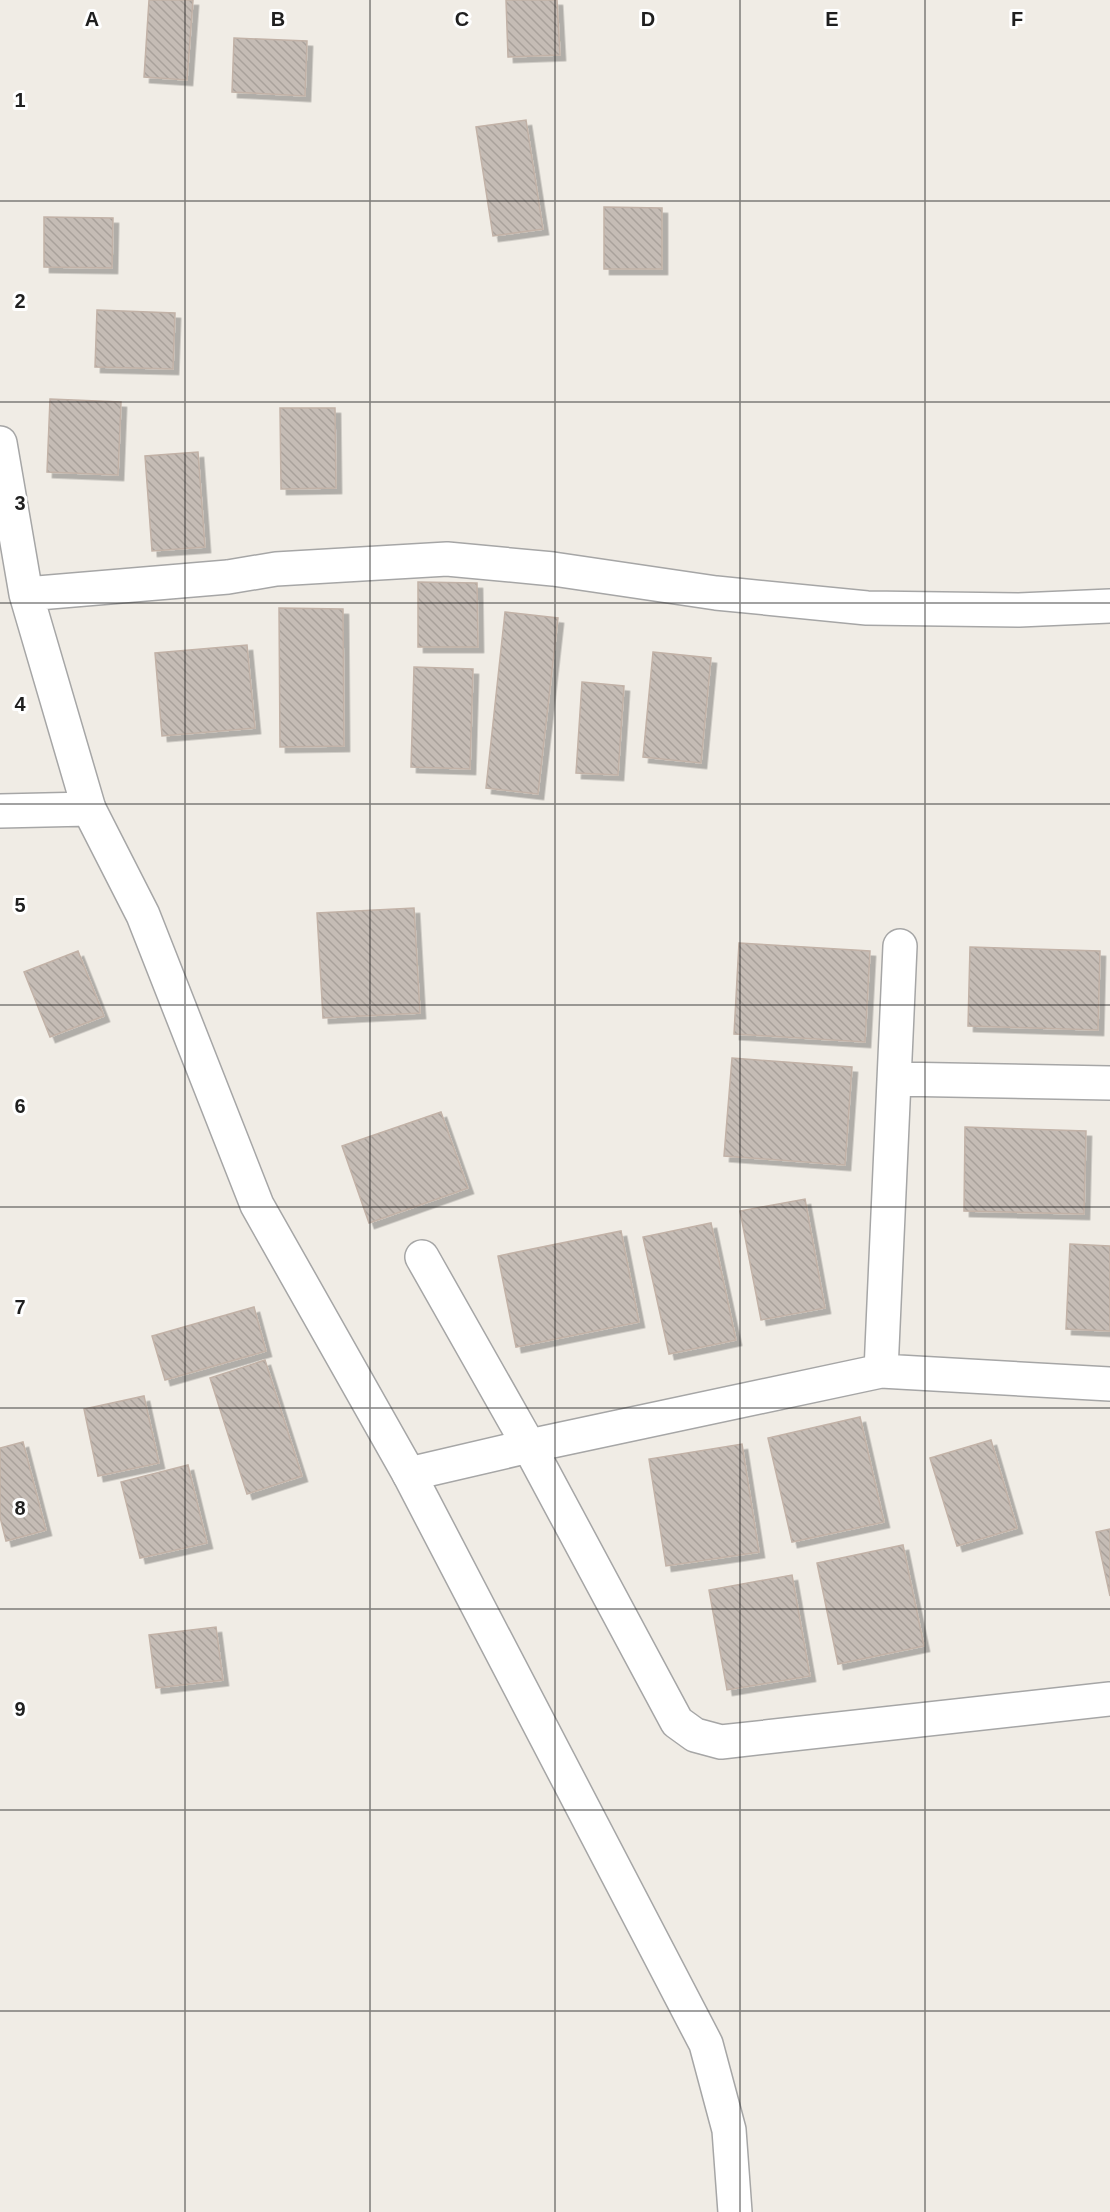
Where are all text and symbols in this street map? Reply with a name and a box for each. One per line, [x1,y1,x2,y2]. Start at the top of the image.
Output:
text: A [85,8,99,30]
text: B [271,8,285,30]
text: C [455,8,469,30]
text: D [641,8,655,30]
text: E [825,8,839,30]
text: F [1011,8,1023,30]
text: 1 [14,89,26,111]
text: 2 [14,290,26,312]
text: 3 [14,492,26,514]
text: 4 [14,693,26,715]
text: 5 [14,894,26,916]
text: 6 [14,1095,26,1117]
text: 7 [14,1296,26,1318]
text: 8 [14,1497,26,1519]
text: 9 [14,1698,26,1720]

